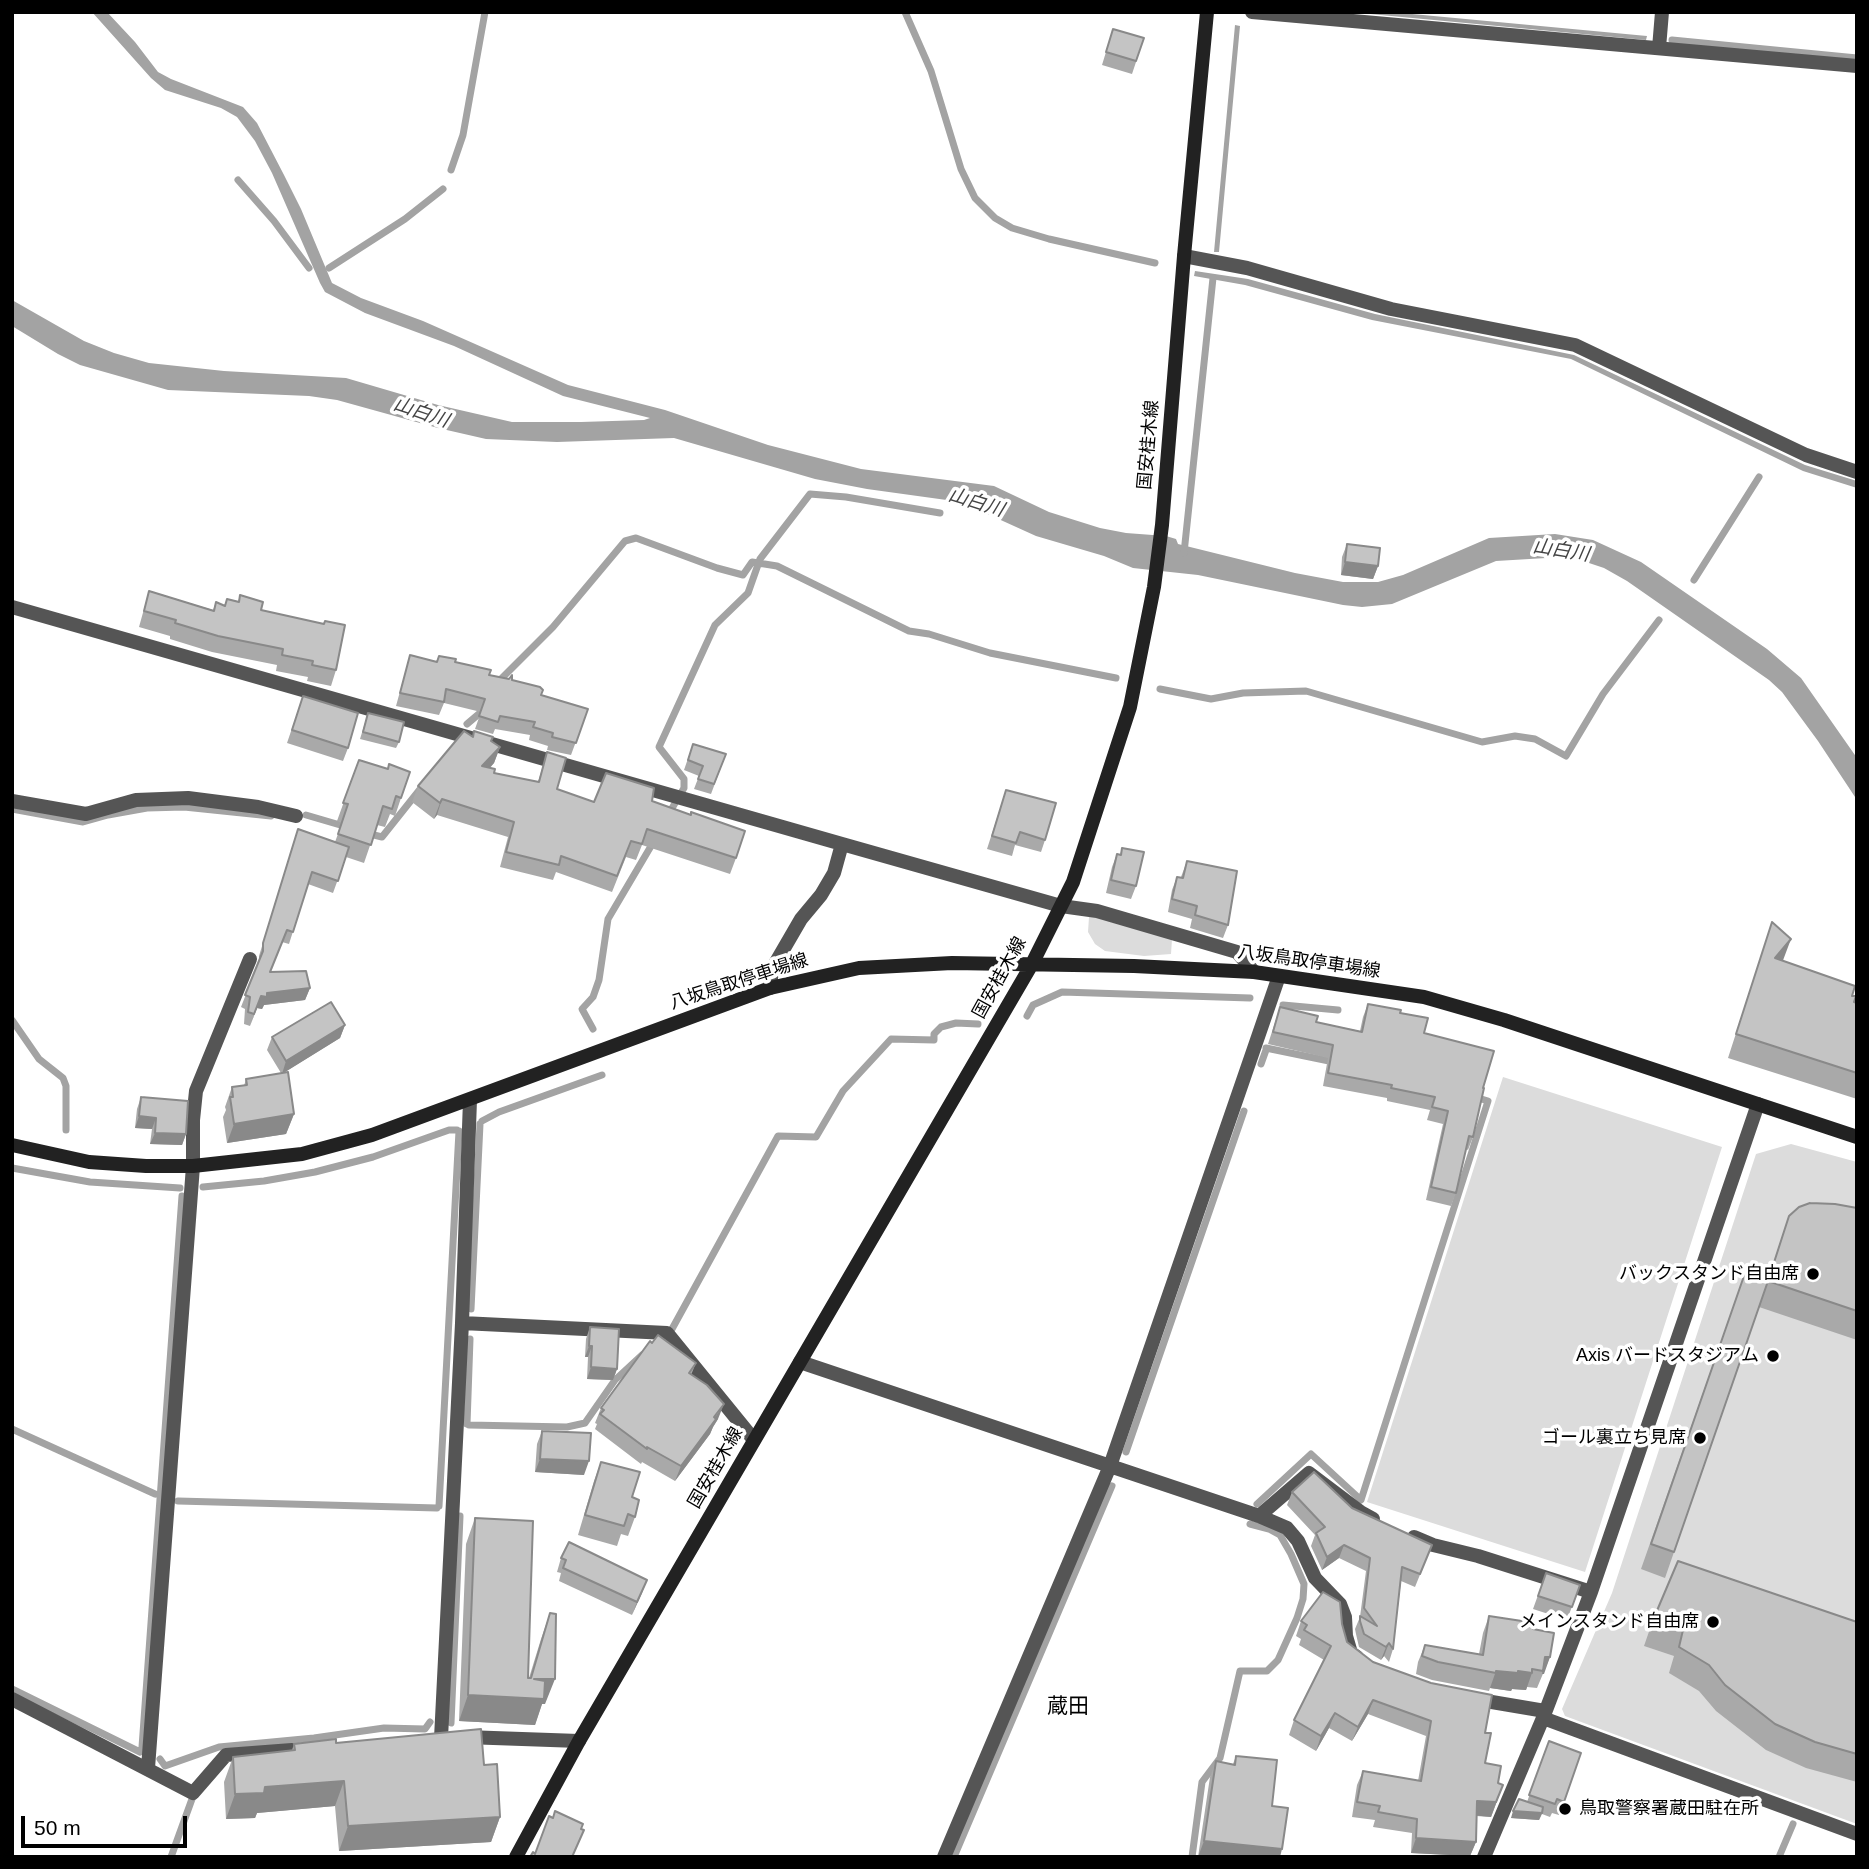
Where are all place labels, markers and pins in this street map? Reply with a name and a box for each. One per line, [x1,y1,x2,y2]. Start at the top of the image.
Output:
place label: バックスタンド自由席 [1619,1263,1799,1285]
marker: バックスタンド自由席 [1805,1266,1821,1282]
place label: Axis バードスタジアム [1576,1345,1759,1367]
marker: Axis バードスタジアム [1765,1348,1781,1364]
place label: ゴール裏立ち見席 [1542,1427,1686,1449]
marker: ゴール裏立ち見席 [1692,1430,1708,1446]
place label: メインスタンド自由席 [1519,1611,1699,1633]
marker: メインスタンド自由席 [1705,1614,1721,1630]
place label: 鳥取警察署蔵田駐在所 [1579,1798,1759,1820]
marker: 鳥取警察署蔵田駐在所 [1557,1801,1573,1817]

